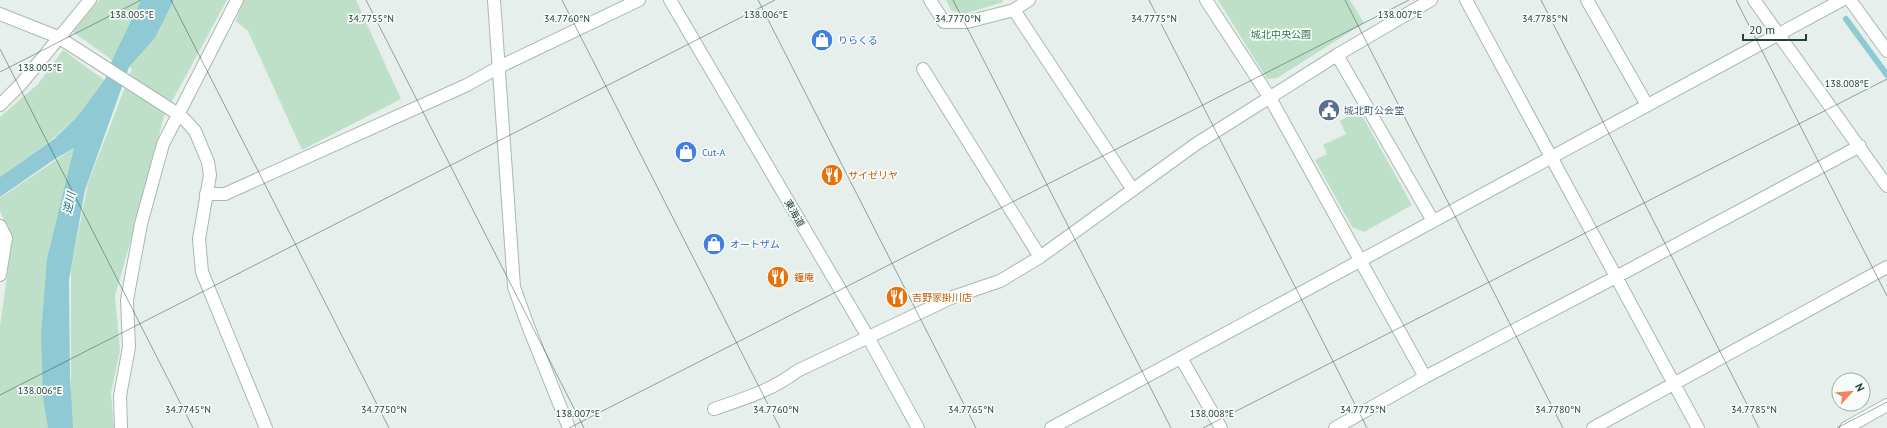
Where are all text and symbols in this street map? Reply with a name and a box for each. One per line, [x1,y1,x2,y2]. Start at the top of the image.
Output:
text: 138.005°E [110,8,154,21]
text: 138.006°E [744,8,788,21]
text: 138.007°E [1378,8,1422,21]
text: 34.7755°N [348,12,394,25]
text: 34.7760°N [544,12,590,25]
text: 34.7770°N [935,12,981,25]
text: 34.7775°N [1131,12,1177,25]
text: 34.7785°N [1522,12,1568,25]
scale bar [1743,16,1806,42]
text: 20 m [1749,22,1775,37]
shop icon: りらくる [809,27,835,53]
park label: 城北中央公園 [1251,28,1311,41]
place label: りらくる [838,34,878,47]
text: 138.005°E [18,61,62,74]
text: 138.008°E [1825,77,1869,90]
public building icon: 城北町公会堂 [1316,97,1342,123]
place label: 城北町公会堂 [1344,104,1404,117]
shop icon: Cut-A [673,139,699,165]
place label: Cut-A [702,146,726,159]
restaurant icon: サイゼリヤ [819,162,845,188]
place label: サイゼリヤ [848,169,898,182]
water label: 逆川 [60,190,78,215]
street label: 東海道 [781,197,808,229]
shop icon: オートザム [701,231,727,257]
place label: オートザム [730,238,780,251]
restaurant icon: 鐘庵 [765,264,791,290]
place label: 鐘庵 [794,271,814,284]
restaurant icon: 吉野家掛川店 [884,284,910,310]
place label: 吉野家掛川店 [912,291,972,304]
north arrow [1831,372,1871,412]
text: N [1852,381,1868,394]
text: 138.006°E [18,384,62,397]
text: 34.7745°N [165,403,211,416]
text: 34.7750°N [361,403,407,416]
text: 34.7760°N [753,403,799,416]
text: 34.7765°N [948,403,994,416]
text: 34.7775°N [1340,403,1386,416]
text: 34.7780°N [1535,403,1581,416]
text: 34.7785°N [1731,403,1777,416]
text: 138.007°E [556,407,600,420]
text: 138.008°E [1190,407,1234,420]

